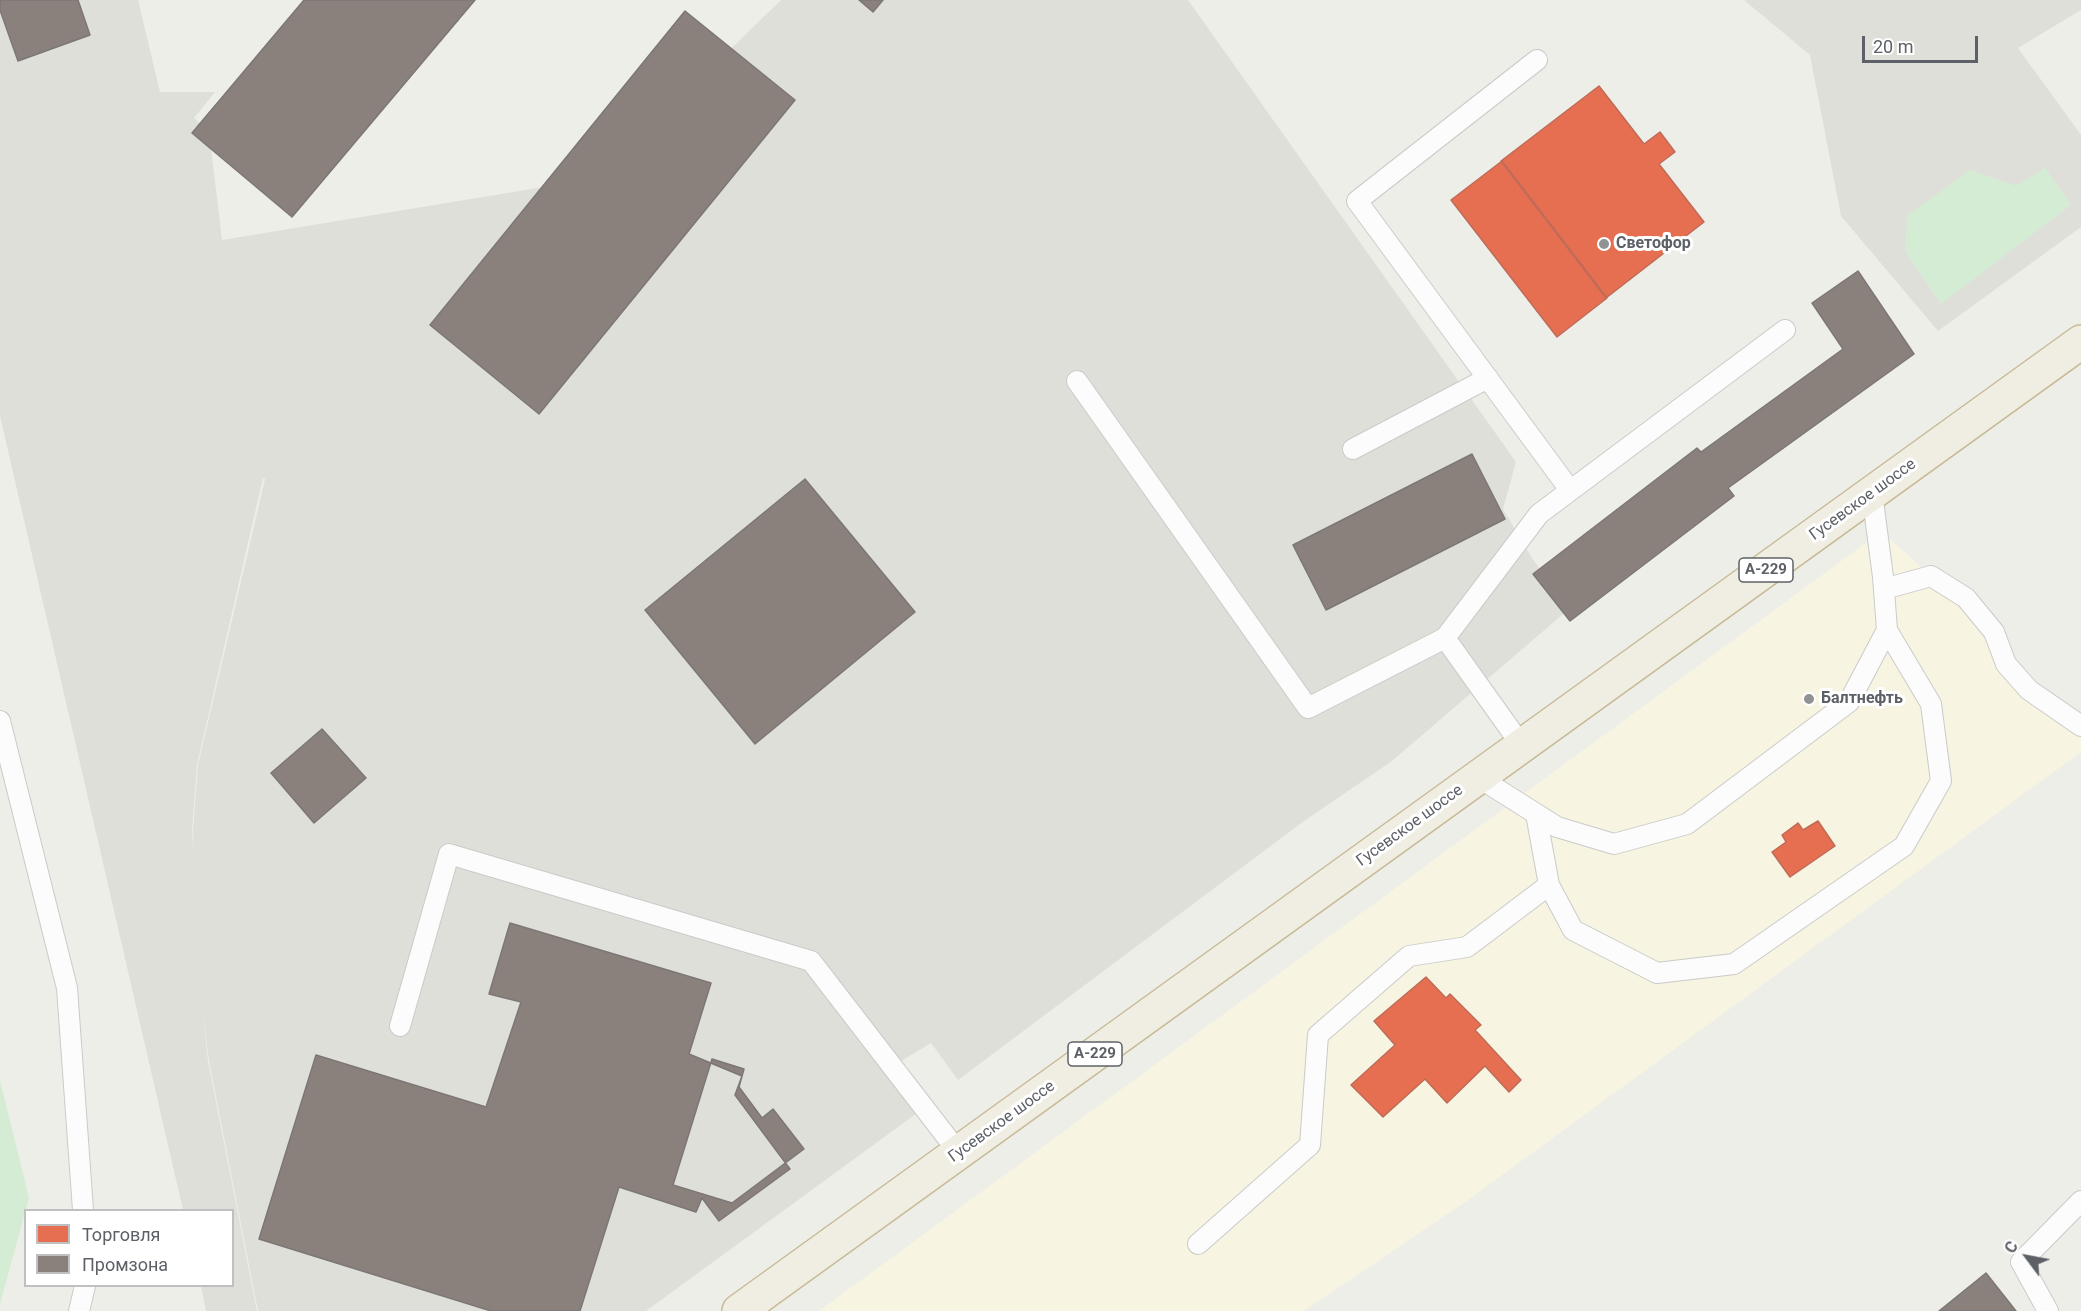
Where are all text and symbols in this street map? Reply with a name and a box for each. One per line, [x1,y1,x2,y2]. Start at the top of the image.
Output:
scale bar [1865,24,1980,62]
text: 20 m [1873,36,1913,57]
place label: Светофор [1616,234,1691,254]
marker: Светофор [1597,237,1611,251]
street label: Гусевское шоссе [1806,455,1920,545]
road number: А-229 [1739,558,1793,582]
place label: Балтнефть [1821,689,1903,709]
marker: Балтнефть [1802,692,1816,706]
street label: Гусевское шоссе [1353,781,1467,871]
road number: А-229 [1068,1042,1122,1066]
street label: Гусевское шоссе [945,1077,1059,1167]
legend [24,1209,234,1287]
text: Торговля [82,1224,160,1245]
north arrow [1997,1227,2057,1287]
text: С [2000,1238,2022,1257]
text: Промзона [82,1254,168,1275]

